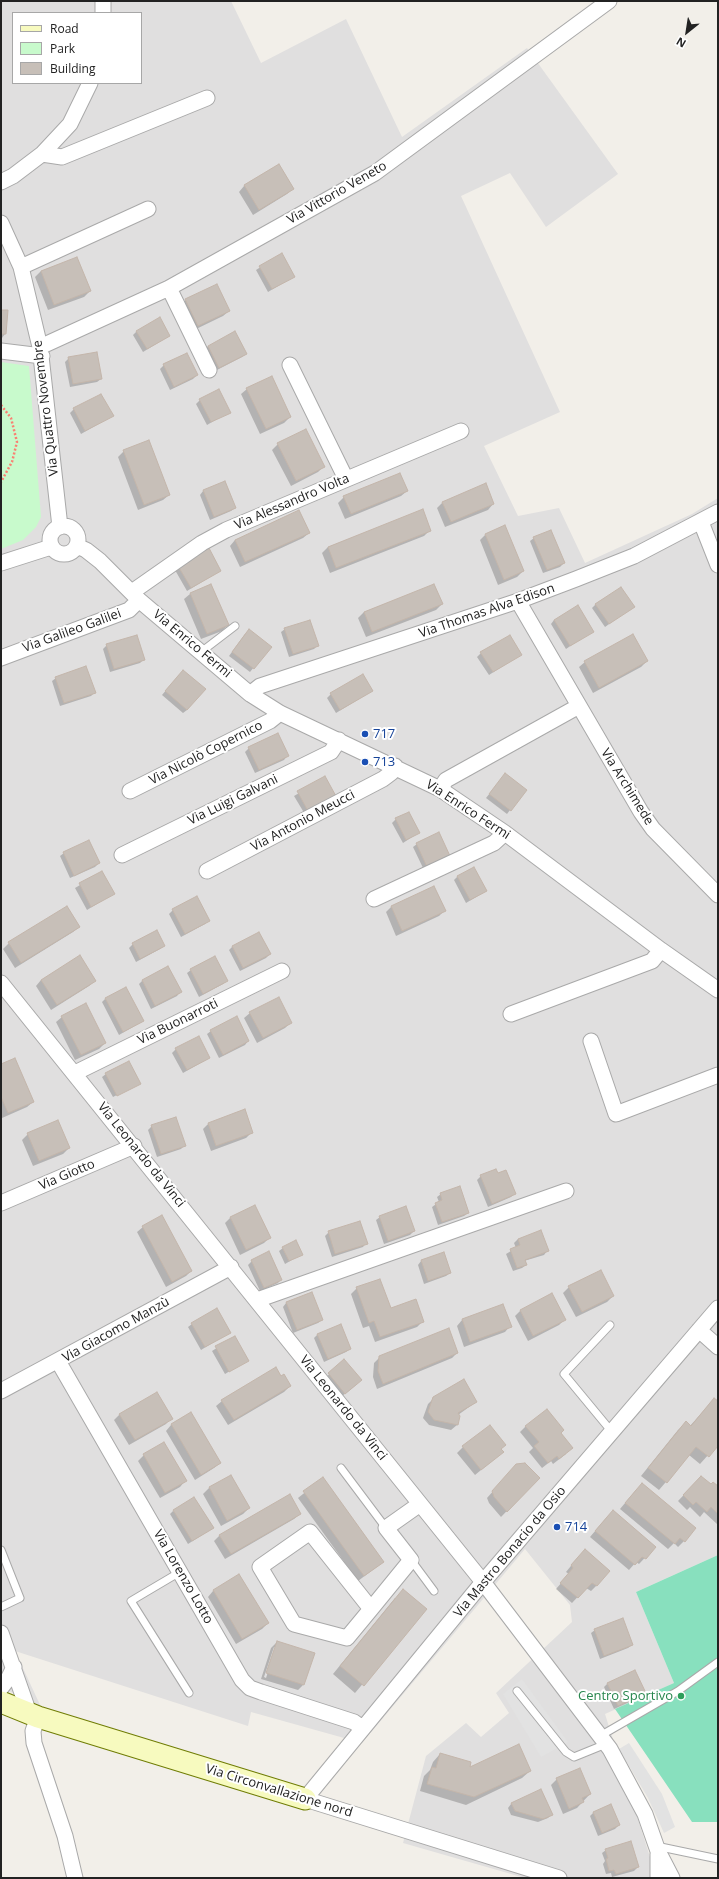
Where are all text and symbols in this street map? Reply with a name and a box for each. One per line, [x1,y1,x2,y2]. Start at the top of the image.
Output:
legend [12,12,142,84]
north arrow [667,12,707,52]
text: Road [50,20,79,37]
text: N [673,34,688,52]
text: Park [50,40,75,57]
text: Building [50,60,95,77]
street label: Via Vittorio Veneto [284,158,390,228]
street label: Via Quattro Novembre [30,339,62,477]
street label: Via Alessandro Volta [232,471,352,533]
street label: Via Thomas Alva Edison [417,580,557,642]
street label: Via Galileo Galilei [21,606,123,656]
street label: Via Enrico Fermi [150,607,234,681]
street label: Via Nicolò Copernico [147,718,265,788]
place label: 717 [373,726,395,742]
marker: 717 [360,729,370,739]
street label: Via Archimede [597,746,657,828]
place label: 713 [373,754,395,770]
marker: 713 [360,757,370,767]
street label: Via Luigi Galvani [185,771,281,829]
street label: Via Enrico Fermi [423,777,513,843]
street label: Via Antonio Meucci [248,787,358,855]
street label: Via Buonarroti [135,996,221,1048]
street label: Via Leonardo da Vinci [94,1099,188,1211]
street label: Via Giotto [37,1156,97,1194]
street label: Via Giacomo Manzù [60,1294,172,1366]
street label: Via Leonardo da Vinci [296,1352,390,1464]
street label: Via Mastro Bonacio da Osio [451,1483,569,1621]
place label: 714 [565,1519,587,1535]
marker: 714 [552,1522,562,1532]
street label: Via Lorenzo Lotto [150,1527,216,1627]
place label: Centro Sportivo [578,1688,673,1704]
marker: Centro Sportivo [676,1691,686,1701]
street label: Via Circonvallazione nord [204,1761,354,1821]

